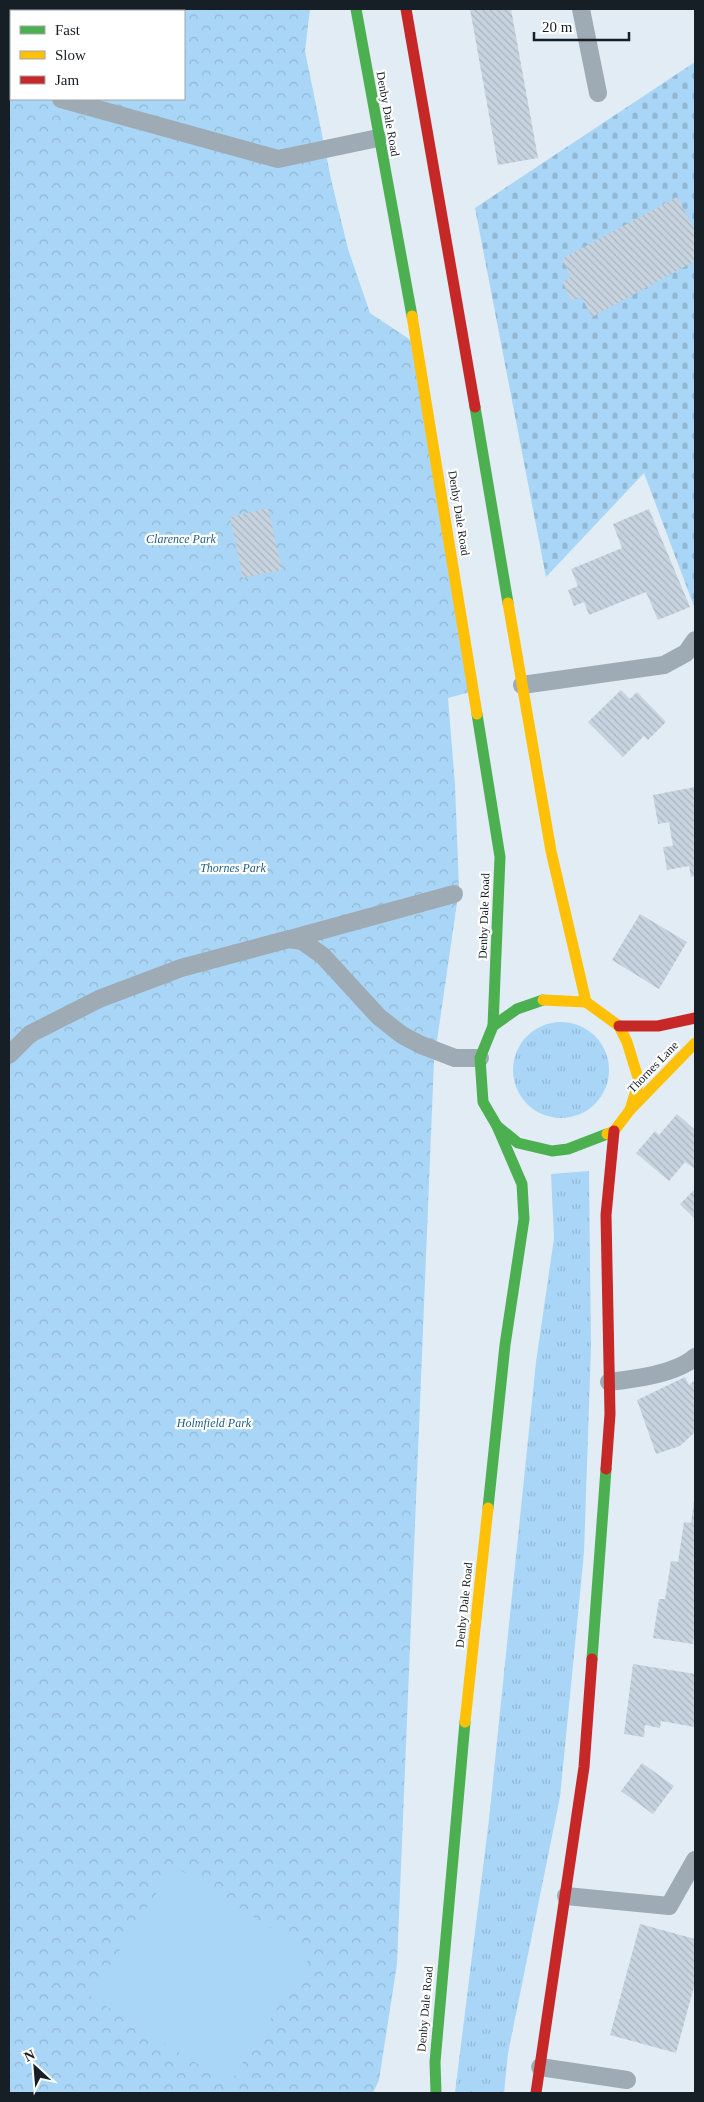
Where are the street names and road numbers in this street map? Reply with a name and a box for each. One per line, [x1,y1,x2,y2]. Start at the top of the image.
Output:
street label: Denby Dale Road [374,70,402,158]
street label: Denby Dale Road [445,469,473,557]
street label: Denby Dale Road [476,873,492,959]
street label: Thornes Lane [625,1038,681,1096]
street label: Denby Dale Road [453,1562,475,1648]
street label: Denby Dale Road [414,1966,436,2052]

